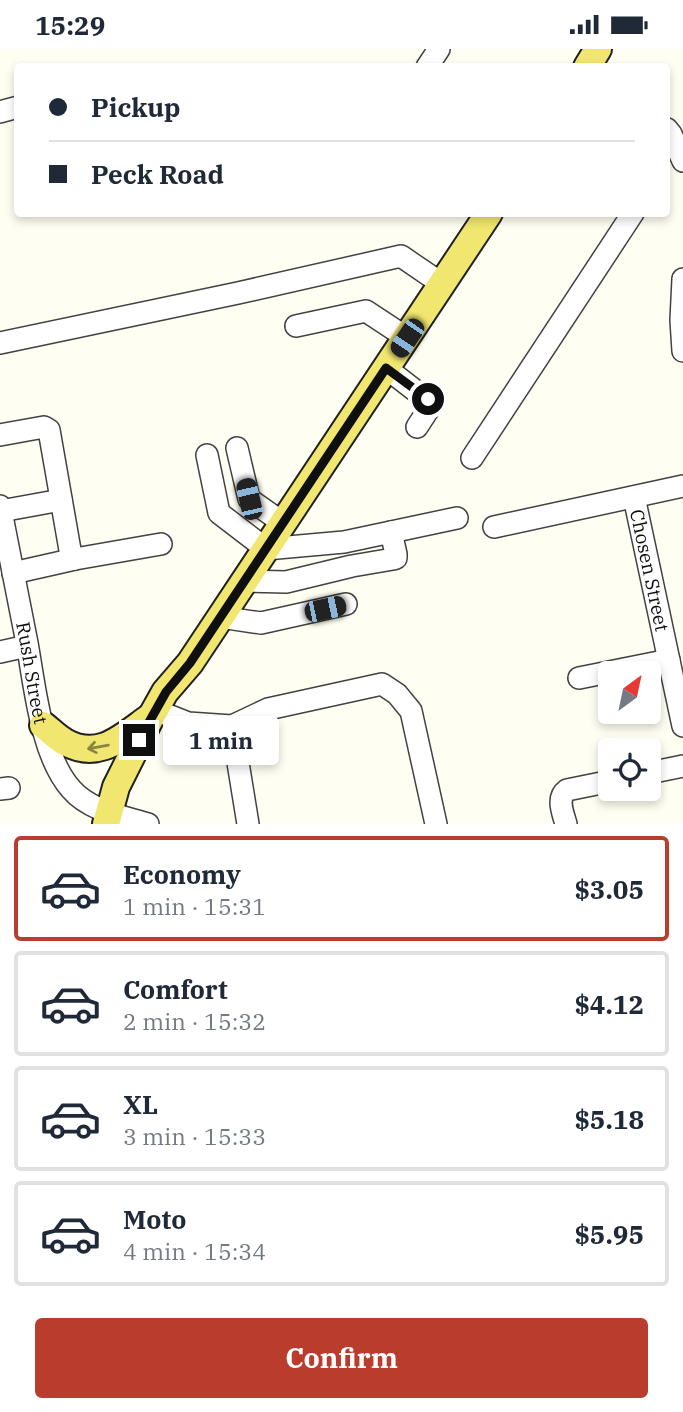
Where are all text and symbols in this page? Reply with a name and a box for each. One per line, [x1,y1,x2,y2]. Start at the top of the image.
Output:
text: 15:29 [35,8,105,42]
text: Pickup [91,90,181,124]
text: Peck Road [91,157,224,191]
car [387,315,428,361]
route start [412,383,444,415]
car [235,476,264,522]
street label: Chosen Street [625,507,674,634]
car [303,594,348,624]
street label: Rush Street [11,620,53,727]
north arrow [598,661,662,725]
map controls [598,661,661,801]
callout: 1 min [164,715,279,765]
route end [123,724,155,756]
text: 1 min [189,725,253,755]
button: locate [598,738,661,801]
one-way arrow [87,741,109,754]
icon: car [39,857,102,920]
text: Economy [123,857,241,891]
text: $3.05 [574,872,644,906]
text: 1 min · 15:31 [123,891,266,921]
icon: car [39,972,102,1035]
text: Comfort [123,972,228,1006]
text: $4.12 [574,987,644,1021]
text: 2 min · 15:32 [123,1006,266,1036]
icon: car [39,1087,102,1150]
text: XL [123,1087,158,1121]
text: $5.18 [574,1102,644,1136]
text: 3 min · 15:33 [123,1121,266,1151]
icon: car [39,1202,102,1265]
text: Moto [123,1202,186,1236]
text: $5.95 [574,1217,644,1251]
text: 4 min · 15:34 [123,1236,266,1266]
button: Confirm [35,1318,648,1398]

